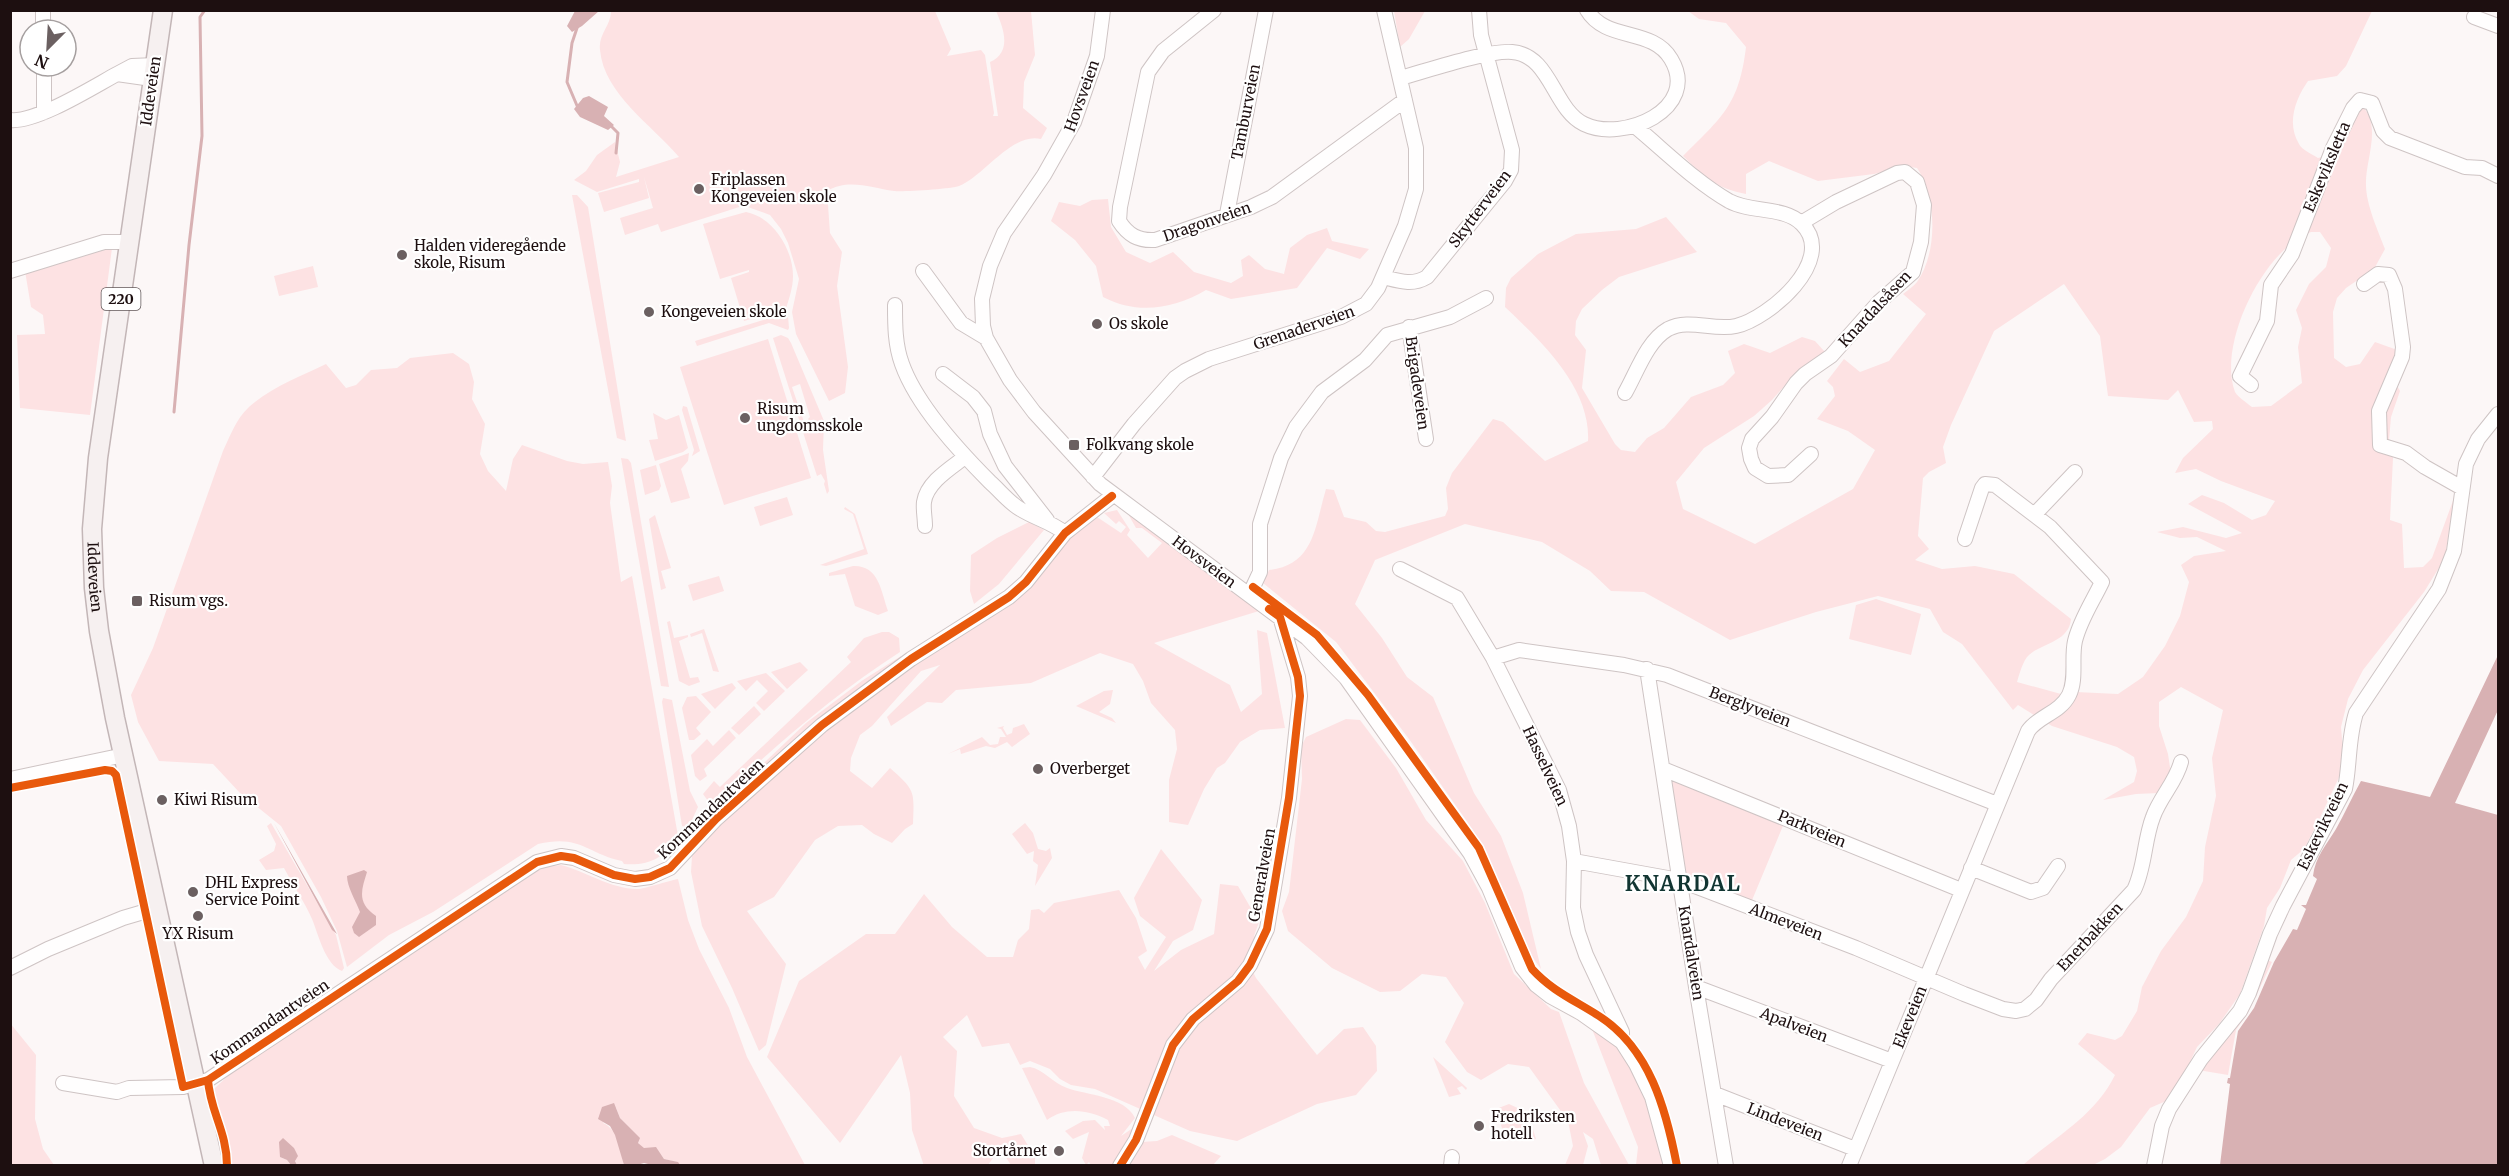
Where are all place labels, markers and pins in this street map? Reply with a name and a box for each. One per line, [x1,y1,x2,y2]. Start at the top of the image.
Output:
place label: Friplassen Kongeveien skole [711,170,837,206]
marker: Friplassen Kongeveien skole [692,182,706,196]
place label: Halden videregående skole, Risum [414,236,566,272]
marker: Halden videregående skole, Risum [395,248,409,262]
place label: Kongeveien skole [661,302,787,321]
marker: Kongeveien skole [642,305,656,319]
place label: Os skole [1109,314,1168,333]
marker: Os skole [1090,317,1104,331]
place label: Risum ungdomsskole [757,399,863,435]
marker: Risum ungdomsskole [738,411,752,425]
place label: Folkvang skole [1086,435,1194,454]
marker: Folkvang skole [1067,438,1081,452]
place label: Risum vgs. [149,591,228,610]
marker: Risum vgs. [130,594,144,608]
place label: Overberget [1050,759,1130,778]
marker: Overberget [1031,762,1045,776]
place label: Kiwi Risum [174,790,258,809]
marker: Kiwi Risum [155,793,169,807]
place label: DHL Express Service Point [205,873,300,909]
marker: DHL Express Service Point [186,885,200,899]
marker: YX Risum [191,909,205,923]
place label: YX Risum [161,924,234,943]
place label: Fredriksten hotell [1491,1107,1575,1143]
marker: Fredriksten hotell [1472,1119,1486,1133]
place label: Stortårnet [973,1141,1047,1160]
marker: Stortårnet [1052,1144,1066,1158]

